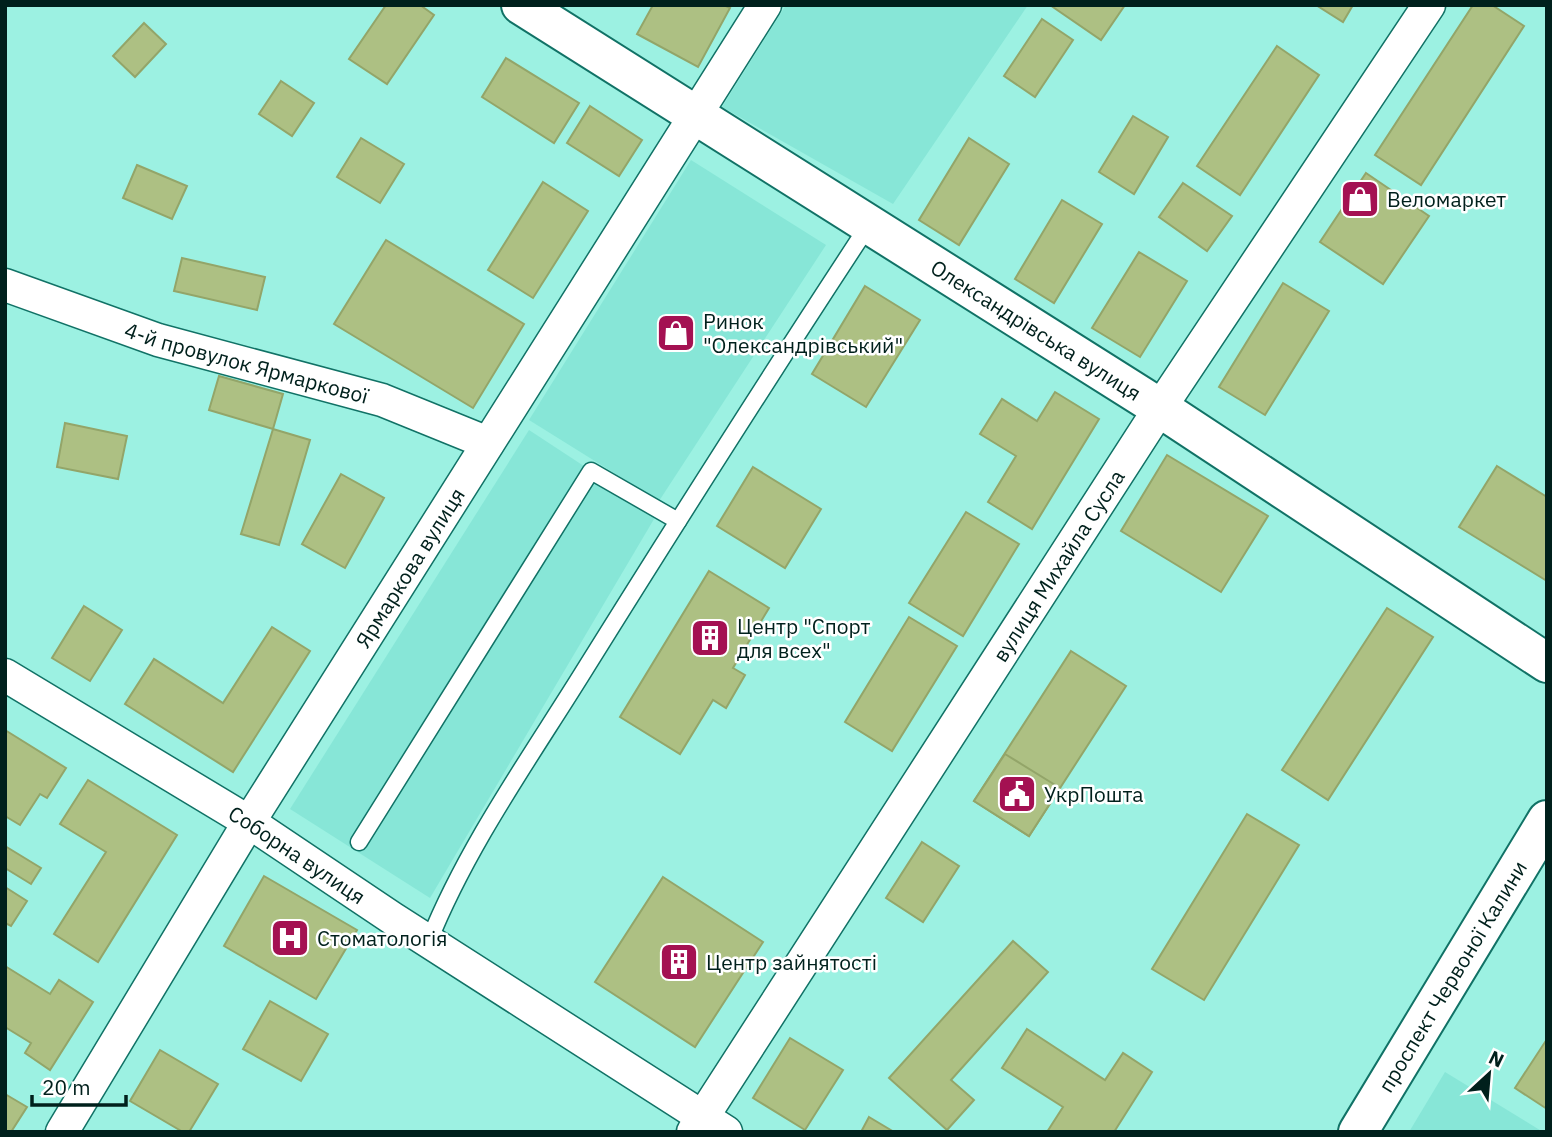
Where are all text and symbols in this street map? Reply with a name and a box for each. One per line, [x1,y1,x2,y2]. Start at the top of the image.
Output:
shop icon: Веломаркет [1339,178,1381,220]
place label: Веломаркет [1387,185,1506,213]
street label: Олександрівська вулиця [925,253,1147,407]
place label: Ринок "Олександрівський" [703,307,903,359]
shop icon: Ринок "Олександрівський" [655,312,697,354]
street label: 4-й провулок Ярмаркової [121,315,372,410]
street label: вулиця Михайла Сусла [986,464,1131,667]
street label: Ярмаркова вулиця [349,482,471,653]
place label: Центр "Спорт для всех" [737,612,871,664]
building icon: Центр "Спорт для всех" [689,617,731,659]
public building icon: УкрПошта [996,773,1038,815]
place label: УкрПошта [1044,780,1143,808]
street label: Соборна вулиця [223,799,371,910]
street label: проспект Червоної Калини [1371,855,1533,1097]
hospital icon: Стоматологія [269,917,311,959]
place label: Стоматологія [317,924,447,952]
building icon: Центр зайнятості [658,941,700,983]
place label: Центр зайнятості [706,948,877,976]
north arrow [1454,1039,1524,1109]
text: N [1485,1045,1508,1073]
scale bar [32,1064,126,1108]
text: 20 m [42,1073,91,1101]

